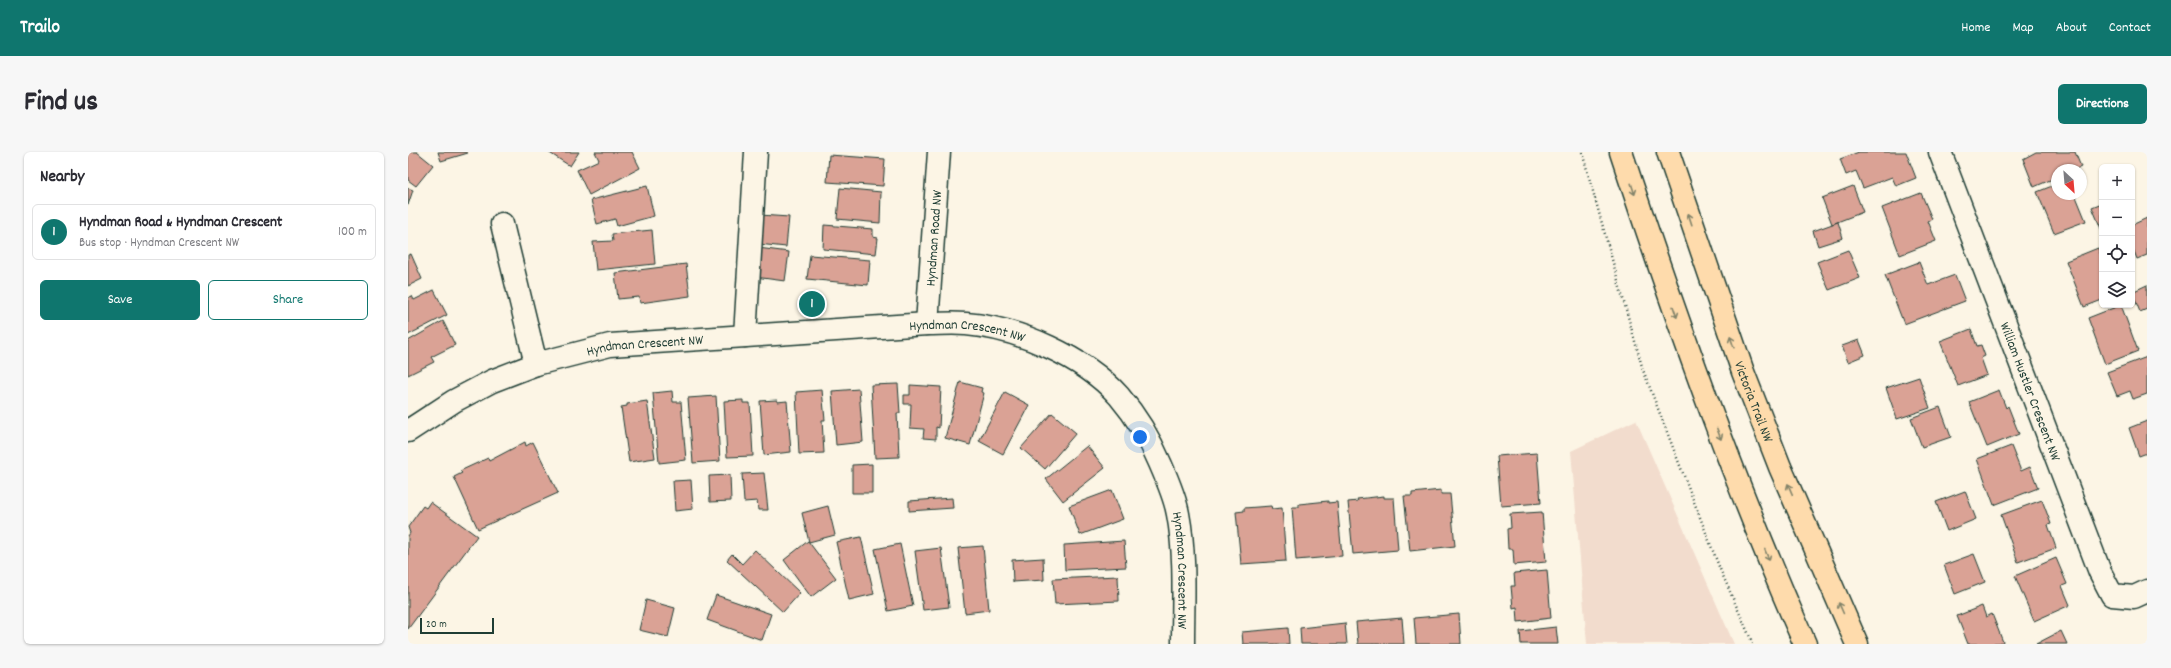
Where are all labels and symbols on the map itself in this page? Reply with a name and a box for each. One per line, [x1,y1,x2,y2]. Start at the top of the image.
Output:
north arrow [2051,164,2087,200]
one-way arrow [1630,182,1637,195]
street label: Hyndman Road NW [922,189,948,287]
one-way arrow [1686,213,1694,225]
pin: 1 [799,289,825,319]
one-way arrow [1671,306,1679,318]
street label: Hyndman Crescent NW [909,316,1028,349]
street label: William Hustler Crescent NW [1994,320,2065,465]
street label: Hyndman Crescent NW [585,331,705,363]
one-way arrow [1728,335,1735,348]
street label: Victoria Trail NW [1728,359,1778,446]
your location [1130,427,1150,447]
one-way arrow [1715,428,1723,440]
one-way arrow [1785,483,1793,495]
street label: Hyndman Crescent NW [1166,510,1192,630]
one-way arrow [1764,549,1772,561]
one-way arrow [1837,603,1844,615]
scale bar [420,616,494,635]

